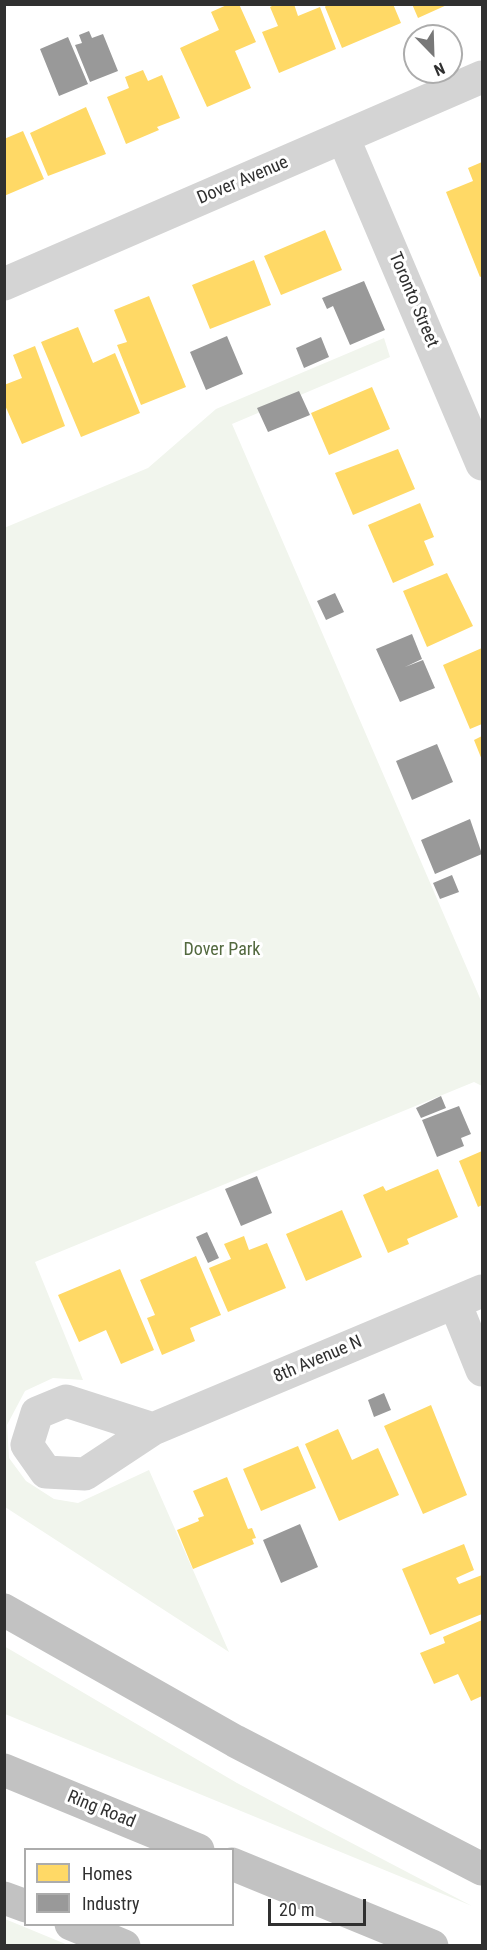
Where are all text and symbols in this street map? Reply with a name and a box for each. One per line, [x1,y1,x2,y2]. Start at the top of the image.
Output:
north arrow [403,24,463,84]
text: N [431,59,448,80]
street label: Dover Avenue [194,152,292,210]
street label: Toronto Street [383,249,443,351]
park label: Dover Park [184,939,260,961]
street label: 8th Avenue N [270,1332,366,1388]
street label: Ring Road [64,1787,138,1833]
legend [24,1848,234,1926]
text: Homes [82,1863,132,1884]
scale bar [271,1887,368,1925]
text: Industry [82,1893,140,1914]
text: 20 m [279,1899,314,1920]

